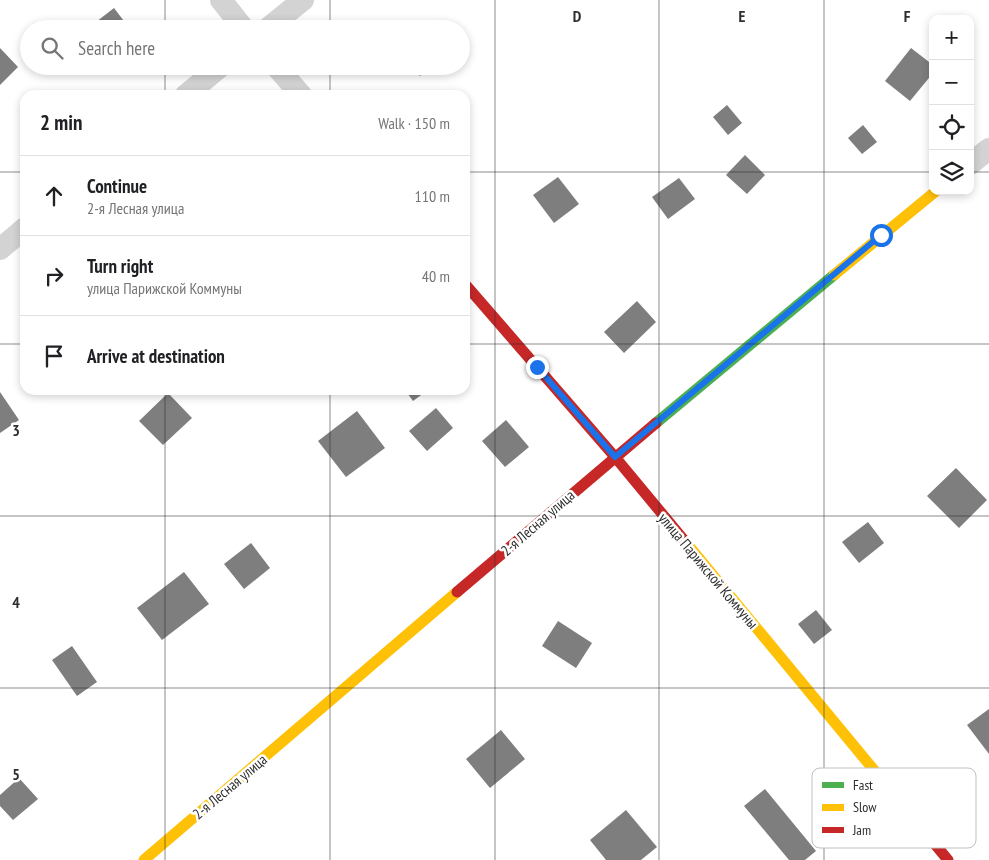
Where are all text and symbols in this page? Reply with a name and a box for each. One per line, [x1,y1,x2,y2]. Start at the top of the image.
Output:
text: D [573,6,582,26]
text: E [739,6,746,26]
text: F [904,6,911,26]
map controls [929,15,974,195]
button: + [929,15,974,60]
search box [20,20,470,75]
icon: search [38,34,66,62]
text: Search here [78,36,155,60]
button: − [929,60,974,105]
button: locate [929,105,974,150]
text: 2 min [40,109,82,136]
text: Walk · 150 m [378,113,450,133]
button: layers [929,150,974,195]
text: Continue [87,174,147,198]
icon: ahead [40,182,68,210]
text: 110 m [415,186,450,206]
text: 2-я Лесная улица [87,198,184,218]
route start [870,224,893,247]
text: Turn right [87,254,153,278]
icon: right [40,262,68,290]
text: 40 m [422,266,450,286]
text: улица Парижской Коммуны [87,278,242,298]
icon: arrive [40,342,68,370]
text: Arrive at destination [87,344,225,368]
route end [526,356,549,379]
text: 3 [12,420,20,440]
street label: 2-я Лесная улица [497,486,578,560]
street label: улица Парижской Коммуны [654,509,762,632]
text: 4 [12,592,20,612]
street label: 2-я Лесная улица [189,750,271,823]
text: 5 [12,764,20,784]
legend [812,768,976,848]
text: Fast [853,776,873,794]
text: Slow [853,798,877,816]
text: Jam [852,821,871,839]

